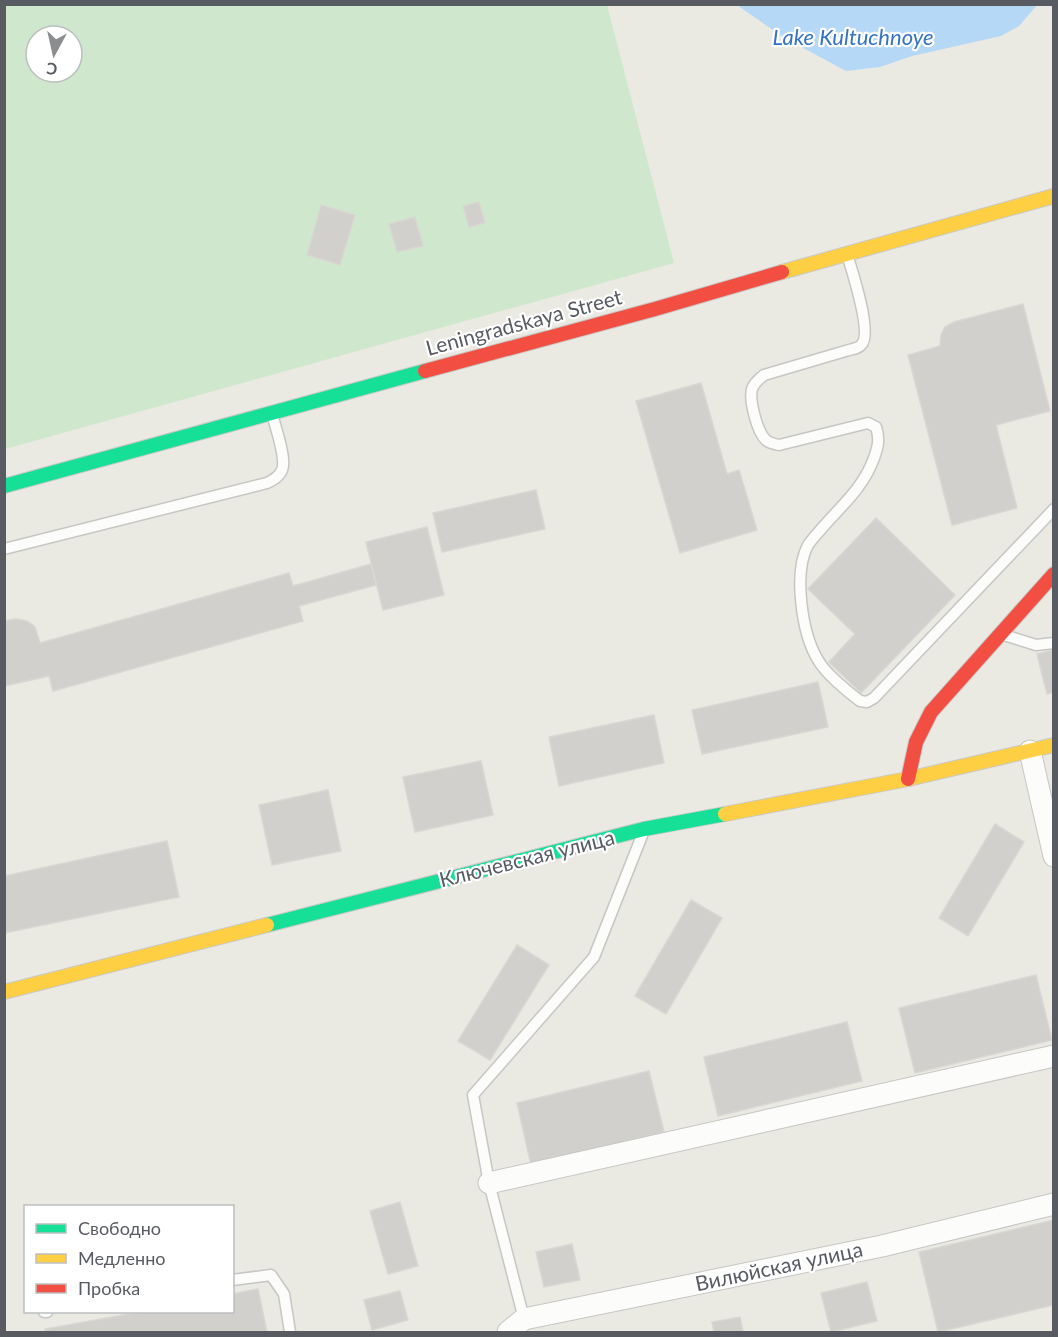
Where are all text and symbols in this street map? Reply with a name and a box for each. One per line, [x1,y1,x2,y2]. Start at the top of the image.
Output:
water label: Lake Kultuchnoye [772,23,934,50]
north arrow [24,24,84,84]
text: С [45,59,58,79]
street label: Leningradskaya Street [423,283,625,360]
street label: Ключевская улица [436,824,617,891]
legend [24,1205,234,1313]
text: Свободно [78,1217,161,1239]
street label: Вилюйская улица [693,1236,865,1296]
text: Медленно [78,1247,166,1269]
text: Пробка [78,1277,140,1299]

